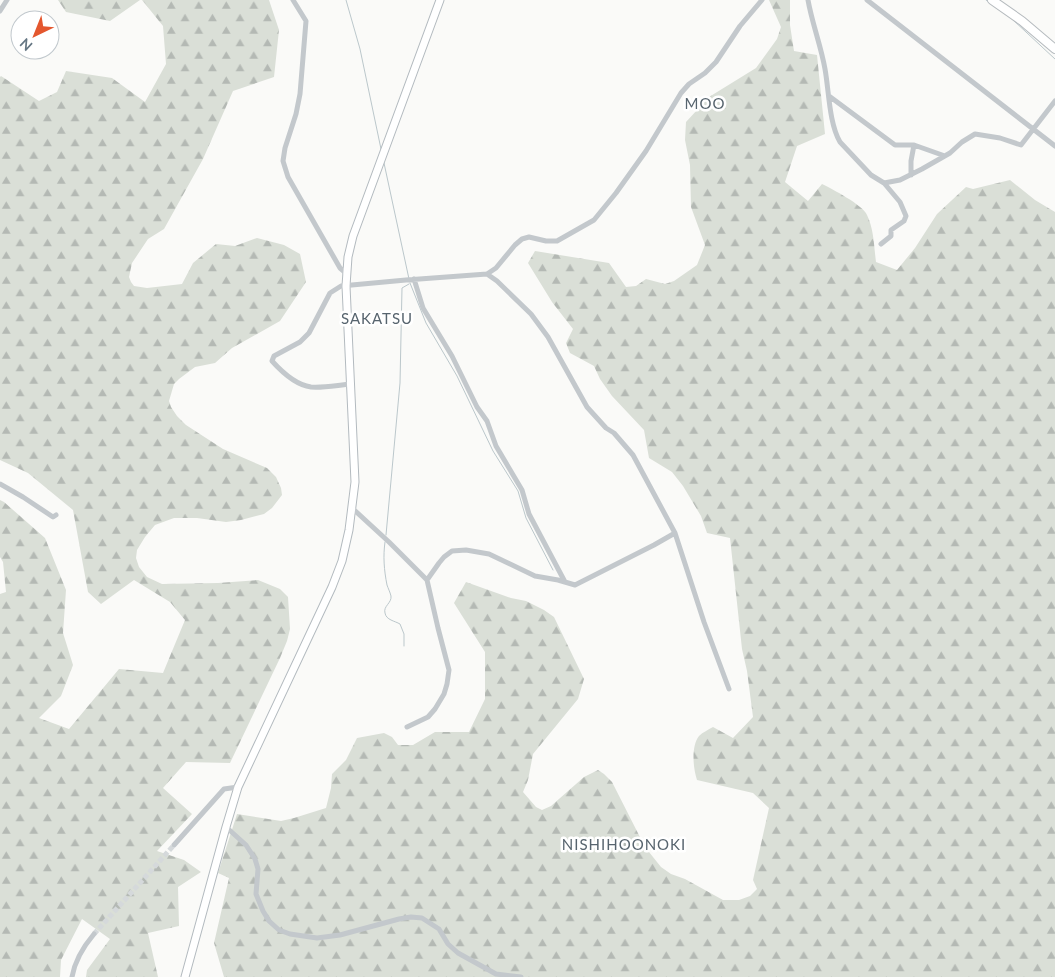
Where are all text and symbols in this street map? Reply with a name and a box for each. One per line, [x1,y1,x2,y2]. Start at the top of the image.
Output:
north arrow [10,10,60,60]
text: N [16,35,36,55]
district label: MOO [685,94,725,112]
district label: SAKATSU [341,309,413,327]
district label: NISHIHOONOKI [562,835,686,853]

